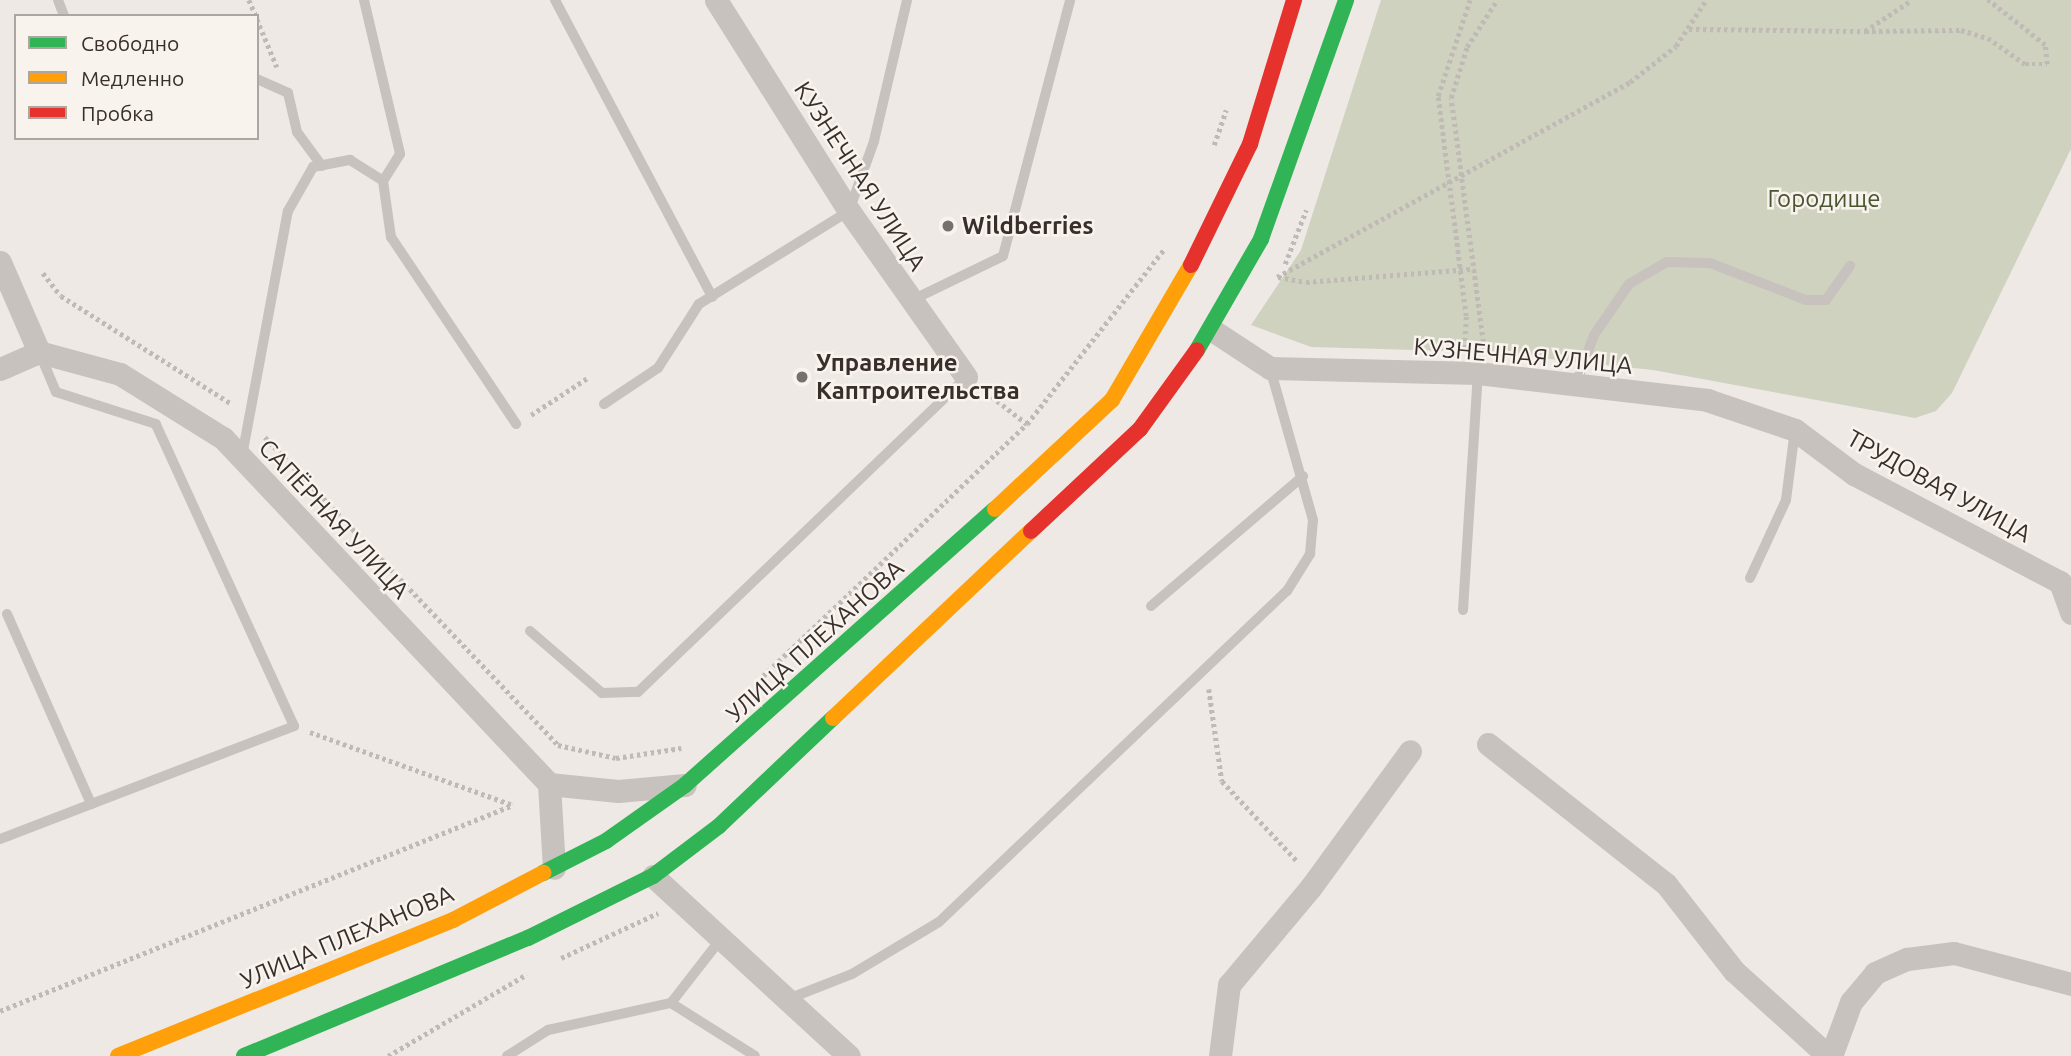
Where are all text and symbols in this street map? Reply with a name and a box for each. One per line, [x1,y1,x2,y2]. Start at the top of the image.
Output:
legend [14,14,259,140]
text: Свободно [81,31,179,55]
text: Медленно [81,66,184,90]
street label: КУЗНЕЧНАЯ УЛИЦА [788,76,932,276]
text: Пробка [81,101,154,125]
park label: Городище [1768,185,1880,213]
place label: Wildberries [962,212,1094,240]
marker: Wildberries [940,218,956,234]
street label: КУЗНЕЧНАЯ УЛИЦА [1412,332,1634,380]
place label: Управление Каптроительства [816,349,1020,405]
marker: Управление Каптроительства [794,369,810,385]
street label: ТРУДОВАЯ УЛИЦА [1842,423,2036,549]
street label: САПЁРНАЯ УЛИЦА [253,433,415,605]
street label: УЛИЦА ПЛЕХАНОВА [720,554,910,728]
street label: УЛИЦА ПЛЕХАНОВА [236,879,458,995]

